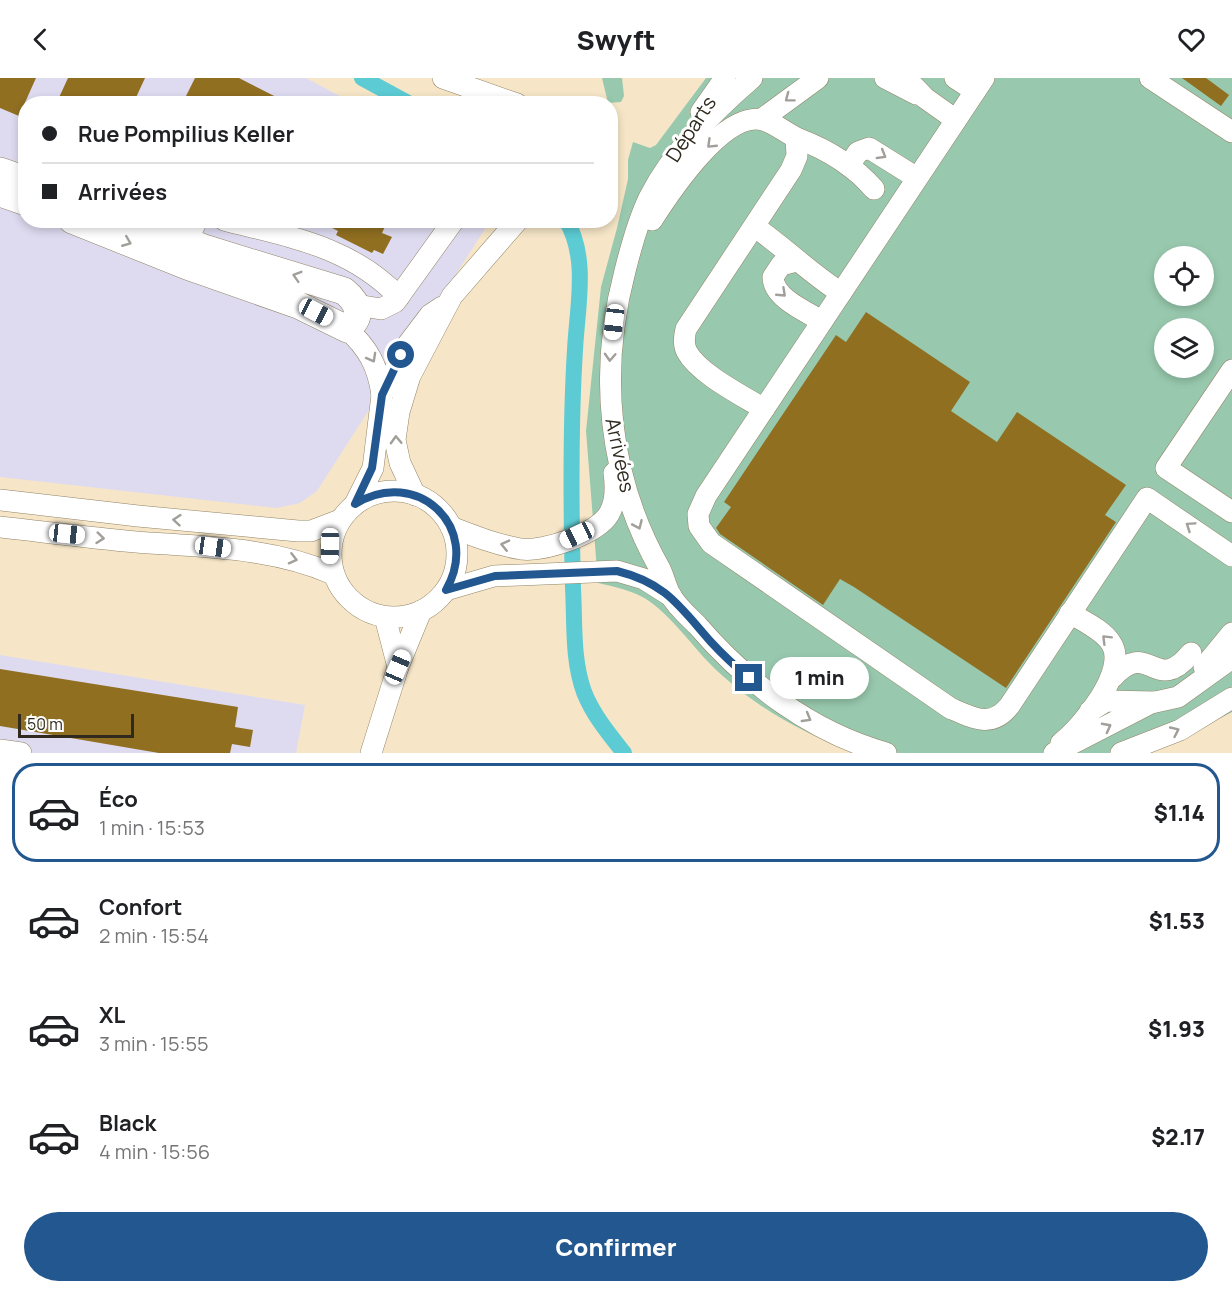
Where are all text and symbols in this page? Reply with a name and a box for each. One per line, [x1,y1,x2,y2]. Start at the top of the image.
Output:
text: Swyft [577,21,655,58]
icon: back [24,23,57,56]
icon: heart [1175,23,1208,56]
one-way arrow [785,90,796,101]
street label: Départs [659,91,722,167]
text: Rue Pompilius Keller [78,119,294,149]
one-way arrow [708,137,719,148]
one-way arrow [876,147,886,159]
text: Arrivées [78,177,167,207]
one-way arrow [121,235,132,247]
map controls [1154,246,1214,378]
button: locate [1154,246,1214,306]
one-way arrow [292,271,303,283]
one-way arrow [775,286,785,297]
car [296,296,336,328]
car [603,303,625,341]
button: layers [1154,318,1214,378]
route start [387,341,414,368]
one-way arrow [365,352,376,362]
one-way arrow [604,353,617,362]
street label: Arrivées [599,415,642,495]
one-way arrow [390,436,403,445]
one-way arrow [172,514,181,527]
one-way arrow [631,518,643,529]
car [557,519,597,551]
car [48,523,86,545]
one-way arrow [1185,523,1196,534]
car [321,528,339,564]
one-way arrow [95,531,104,544]
car [194,536,232,558]
one-way arrow [500,540,510,553]
one-way arrow [288,552,298,565]
one-way arrow [1102,635,1112,646]
car [383,647,413,687]
callout: 1 min [770,657,869,699]
route end [735,664,762,691]
text: 1 min [794,664,845,691]
scale bar [18,711,134,738]
one-way arrow [801,711,811,723]
text: 50 m [27,713,63,735]
one-way arrow [1100,723,1111,734]
one-way arrow [1169,727,1180,739]
text: Éco [99,784,138,814]
icon: car [27,786,81,840]
text: $1.14 [1154,798,1205,828]
text: 1 min · 15:53 [99,814,205,841]
text: Confort [99,892,182,922]
icon: car [27,894,81,948]
text: $1.53 [1149,906,1205,936]
text: 2 min · 15:54 [99,922,209,949]
text: XL [99,1000,125,1030]
icon: car [27,1002,81,1056]
text: $1.93 [1148,1014,1205,1044]
text: 3 min · 15:55 [99,1030,209,1057]
text: Black [99,1108,156,1138]
icon: car [27,1110,81,1164]
text: $2.17 [1151,1122,1205,1152]
text: 4 min · 15:56 [99,1138,210,1165]
button: Confirmer [24,1212,1208,1281]

